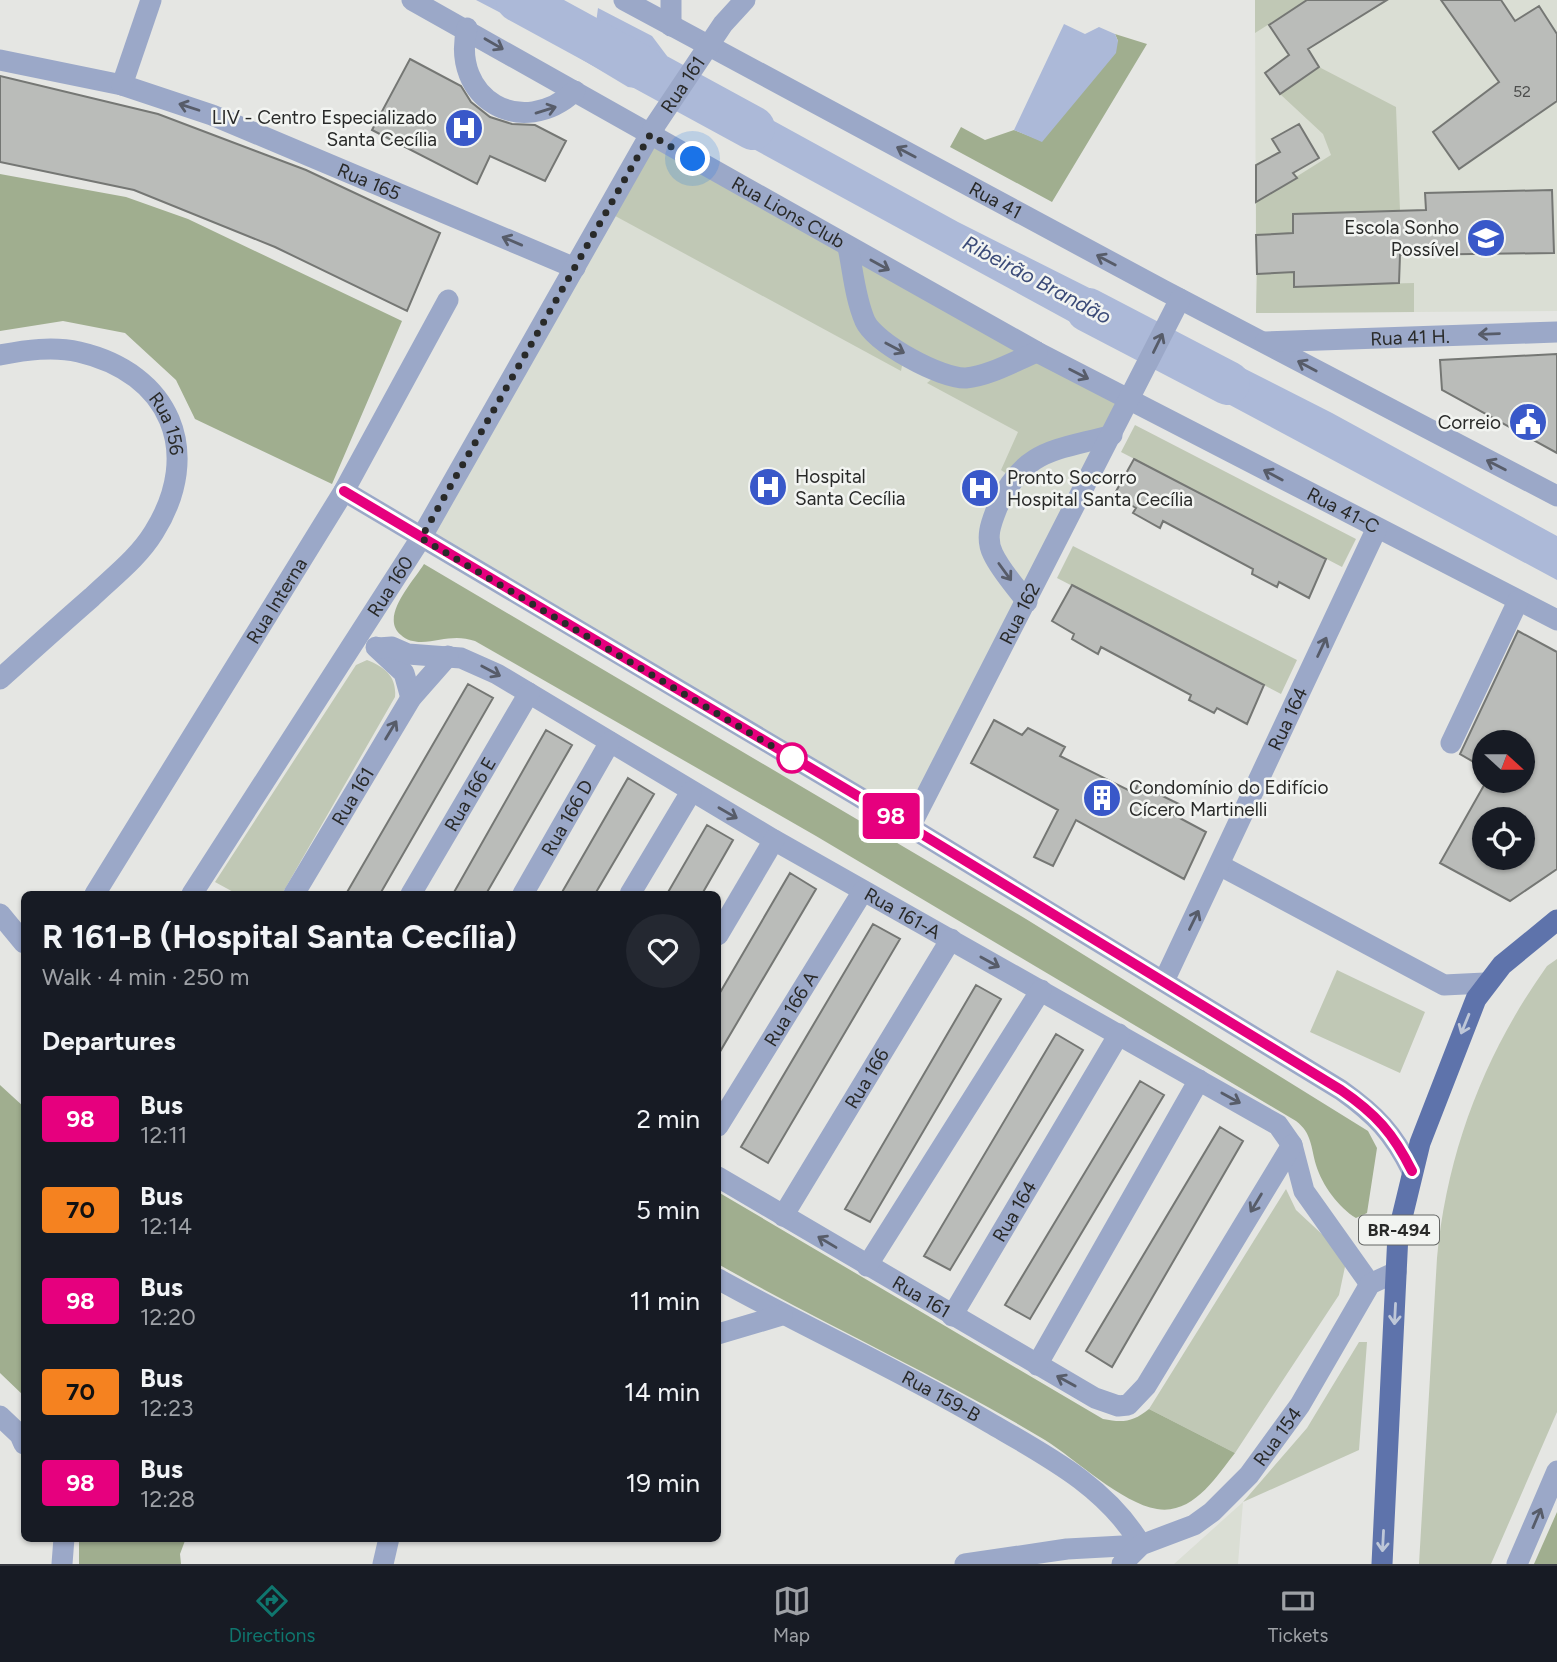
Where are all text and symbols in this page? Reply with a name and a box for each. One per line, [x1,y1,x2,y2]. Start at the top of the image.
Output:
one-way arrow [483,38,504,51]
street label: Rua 161 [656,52,710,117]
house number: 52 [1513,82,1531,101]
one-way arrow [178,100,200,113]
one-way arrow [534,102,556,115]
place label: LIV - Centro Especializado Santa Cecília [212,106,437,151]
hospital icon: LIV - Centro Especializado Santa Cecília [443,107,485,149]
your location [675,141,710,176]
one-way arrow [896,144,916,158]
street label: Rua 165 [334,158,404,205]
street label: Rua Lions Club [728,171,849,253]
street label: Rua 41 [965,177,1026,224]
place label: Escola Sonho Possível [1344,216,1459,261]
school or university icon: Escola Sonho Possível [1465,217,1507,259]
water label: Ribeirão Brandão [959,230,1116,329]
one-way arrow [502,234,524,247]
one-way arrow [1096,252,1117,266]
one-way arrow [869,259,890,272]
street label: Rua 41 H. [1370,325,1450,350]
one-way arrow [1478,328,1501,341]
one-way arrow [1152,332,1165,354]
one-way arrow [884,341,904,355]
one-way arrow [1297,359,1318,372]
one-way arrow [1069,368,1089,382]
street label: Rua 156 [144,388,188,456]
public building icon: Correio [1507,401,1549,443]
place label: Correio [1438,411,1501,434]
one-way arrow [1486,457,1507,471]
place label: Hospital Santa Cecília [795,465,906,510]
hospital icon: Hospital Santa Cecília [747,466,789,508]
place label: Pronto Socorro Hospital Santa Cecília [1007,466,1193,511]
hospital icon: Pronto Socorro Hospital Santa Cecília [959,467,1001,509]
one-way arrow [1263,468,1284,482]
street label: Rua 41-C [1303,482,1383,539]
street label: Rua 160 [362,552,418,621]
street label: Rua Interna [242,553,312,648]
one-way arrow [998,562,1012,581]
street label: Rua 162 [994,579,1045,648]
one-way arrow [1316,637,1329,658]
one-way arrow [480,665,501,679]
street label: Rua 164 [1263,683,1313,754]
one-way arrow [385,721,399,741]
north arrow [1472,730,1535,793]
map controls [1472,730,1535,870]
unlabelled marker [777,743,807,773]
street label: Rua 166 E [439,753,501,836]
street label: Rua 161 [327,763,379,829]
street label: Rua 166 D [536,776,598,860]
place label: Condomínio do Edifício Cícero Martinelli [1129,776,1329,821]
building icon: Condomínio do Edifício Cícero Martinelli [1081,777,1123,819]
line badge: 98 [860,793,922,839]
text: 98 [877,801,905,830]
one-way arrow [717,807,738,820]
button: locate [1472,807,1535,870]
street label: Rua 161-A [860,883,945,944]
one-way arrow [1188,910,1201,931]
button: heart [626,914,700,988]
text: R 161-B (Hospital Santa Cecília) [42,917,517,956]
one-way arrow [979,956,1000,969]
text: Walk · 4 min · 250 m [42,963,249,991]
street label: Rua 166 A [759,967,823,1051]
one-way arrow [1458,1013,1471,1034]
text: Departures [42,1025,176,1057]
street label: Rua 166 [840,1044,894,1113]
text: Bus [140,1089,183,1121]
one-way arrow [1220,1091,1240,1105]
text: 2 min [636,1103,700,1135]
text: 98 [66,1104,95,1133]
text: 12:11 [140,1121,187,1149]
street label: Rua 164 [988,1176,1042,1246]
text: Bus [140,1180,183,1212]
one-way arrow [1249,1193,1263,1213]
text: 5 min [636,1194,700,1226]
text: 70 [66,1195,95,1224]
text: 12:14 [140,1212,192,1240]
road number: BR-494 [1359,1216,1439,1245]
one-way arrow [817,1235,837,1249]
text: Bus [140,1271,183,1303]
street label: Rua 161 [888,1271,955,1323]
text: 11 min [629,1285,700,1317]
text: 98 [66,1286,95,1315]
one-way arrow [1388,1302,1401,1325]
text: 12:20 [140,1303,196,1331]
text: Bus [140,1362,183,1394]
street label: Rua 159-B [898,1366,984,1427]
one-way arrow [1056,1374,1077,1387]
text: 14 min [624,1376,700,1408]
text: 70 [66,1377,95,1406]
text: 12:23 [140,1394,194,1422]
street label: Rua 154 [1248,1402,1307,1471]
text: Bus [140,1453,183,1485]
text: 19 min [625,1467,700,1499]
text: 98 [66,1468,95,1497]
text: 12:28 [140,1485,195,1513]
one-way arrow [1531,1507,1544,1529]
one-way arrow [1377,1529,1390,1552]
tab: Directions [229,1582,315,1647]
tab: Map [773,1582,811,1647]
tab: Tickets [1268,1582,1328,1647]

